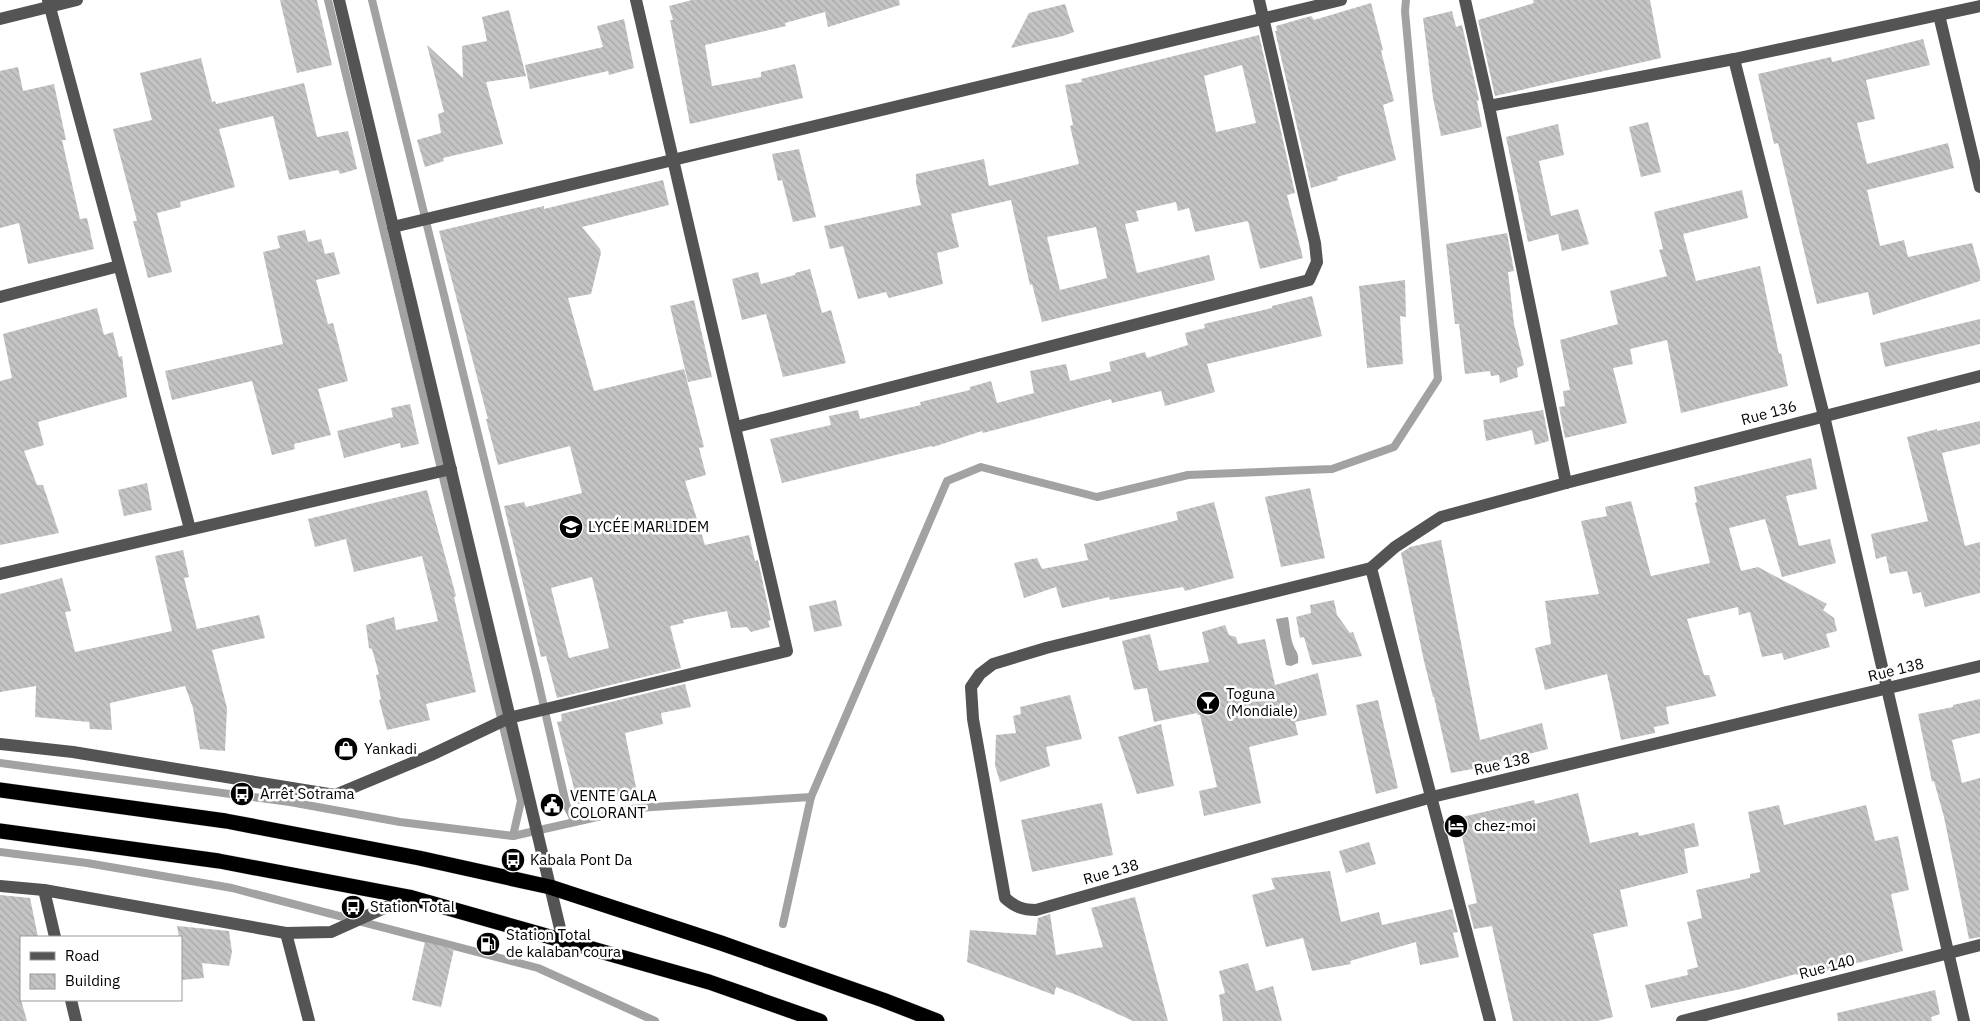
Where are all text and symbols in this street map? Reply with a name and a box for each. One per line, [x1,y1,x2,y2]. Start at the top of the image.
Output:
street label: Rue 136 [1739,396,1799,429]
school or university icon: LYCÉE MARLIDEM [558,514,584,540]
place label: LYCÉE MARLIDEM [588,517,709,536]
street label: Rue 138 [1866,653,1926,686]
place label: Toguna (Mondiale) [1226,684,1298,720]
bar icon: Toguna (Mondiale) [1195,690,1221,716]
shop icon: Yankadi [333,736,359,762]
place label: Yankadi [364,739,417,758]
street label: Rue 138 [1472,748,1532,779]
bus stop icon: Arrêt Sotrama [229,781,255,807]
place label: Arrêt Sotrama [260,784,355,803]
place label: VENTE GALA COLORANT [570,786,657,822]
public building icon: VENTE GALA COLORANT [539,792,565,818]
hotel icon: chez-moi [1443,813,1469,839]
place label: chez-moi [1474,816,1536,835]
bus stop icon: Kabala Pont Da [500,847,526,873]
place label: Kabala Pont Da [530,850,632,869]
street label: Rue 138 [1081,855,1141,888]
bus stop icon: Station Total [340,894,366,920]
place label: Station Total [370,897,455,916]
place label: Station Total de kalaban coura [506,925,621,961]
fuel station icon: Station Total de kalaban coura [475,931,501,957]
legend [20,936,182,1001]
text: Road [65,946,100,965]
street label: Rue 140 [1797,950,1857,983]
text: Building [65,971,120,990]

